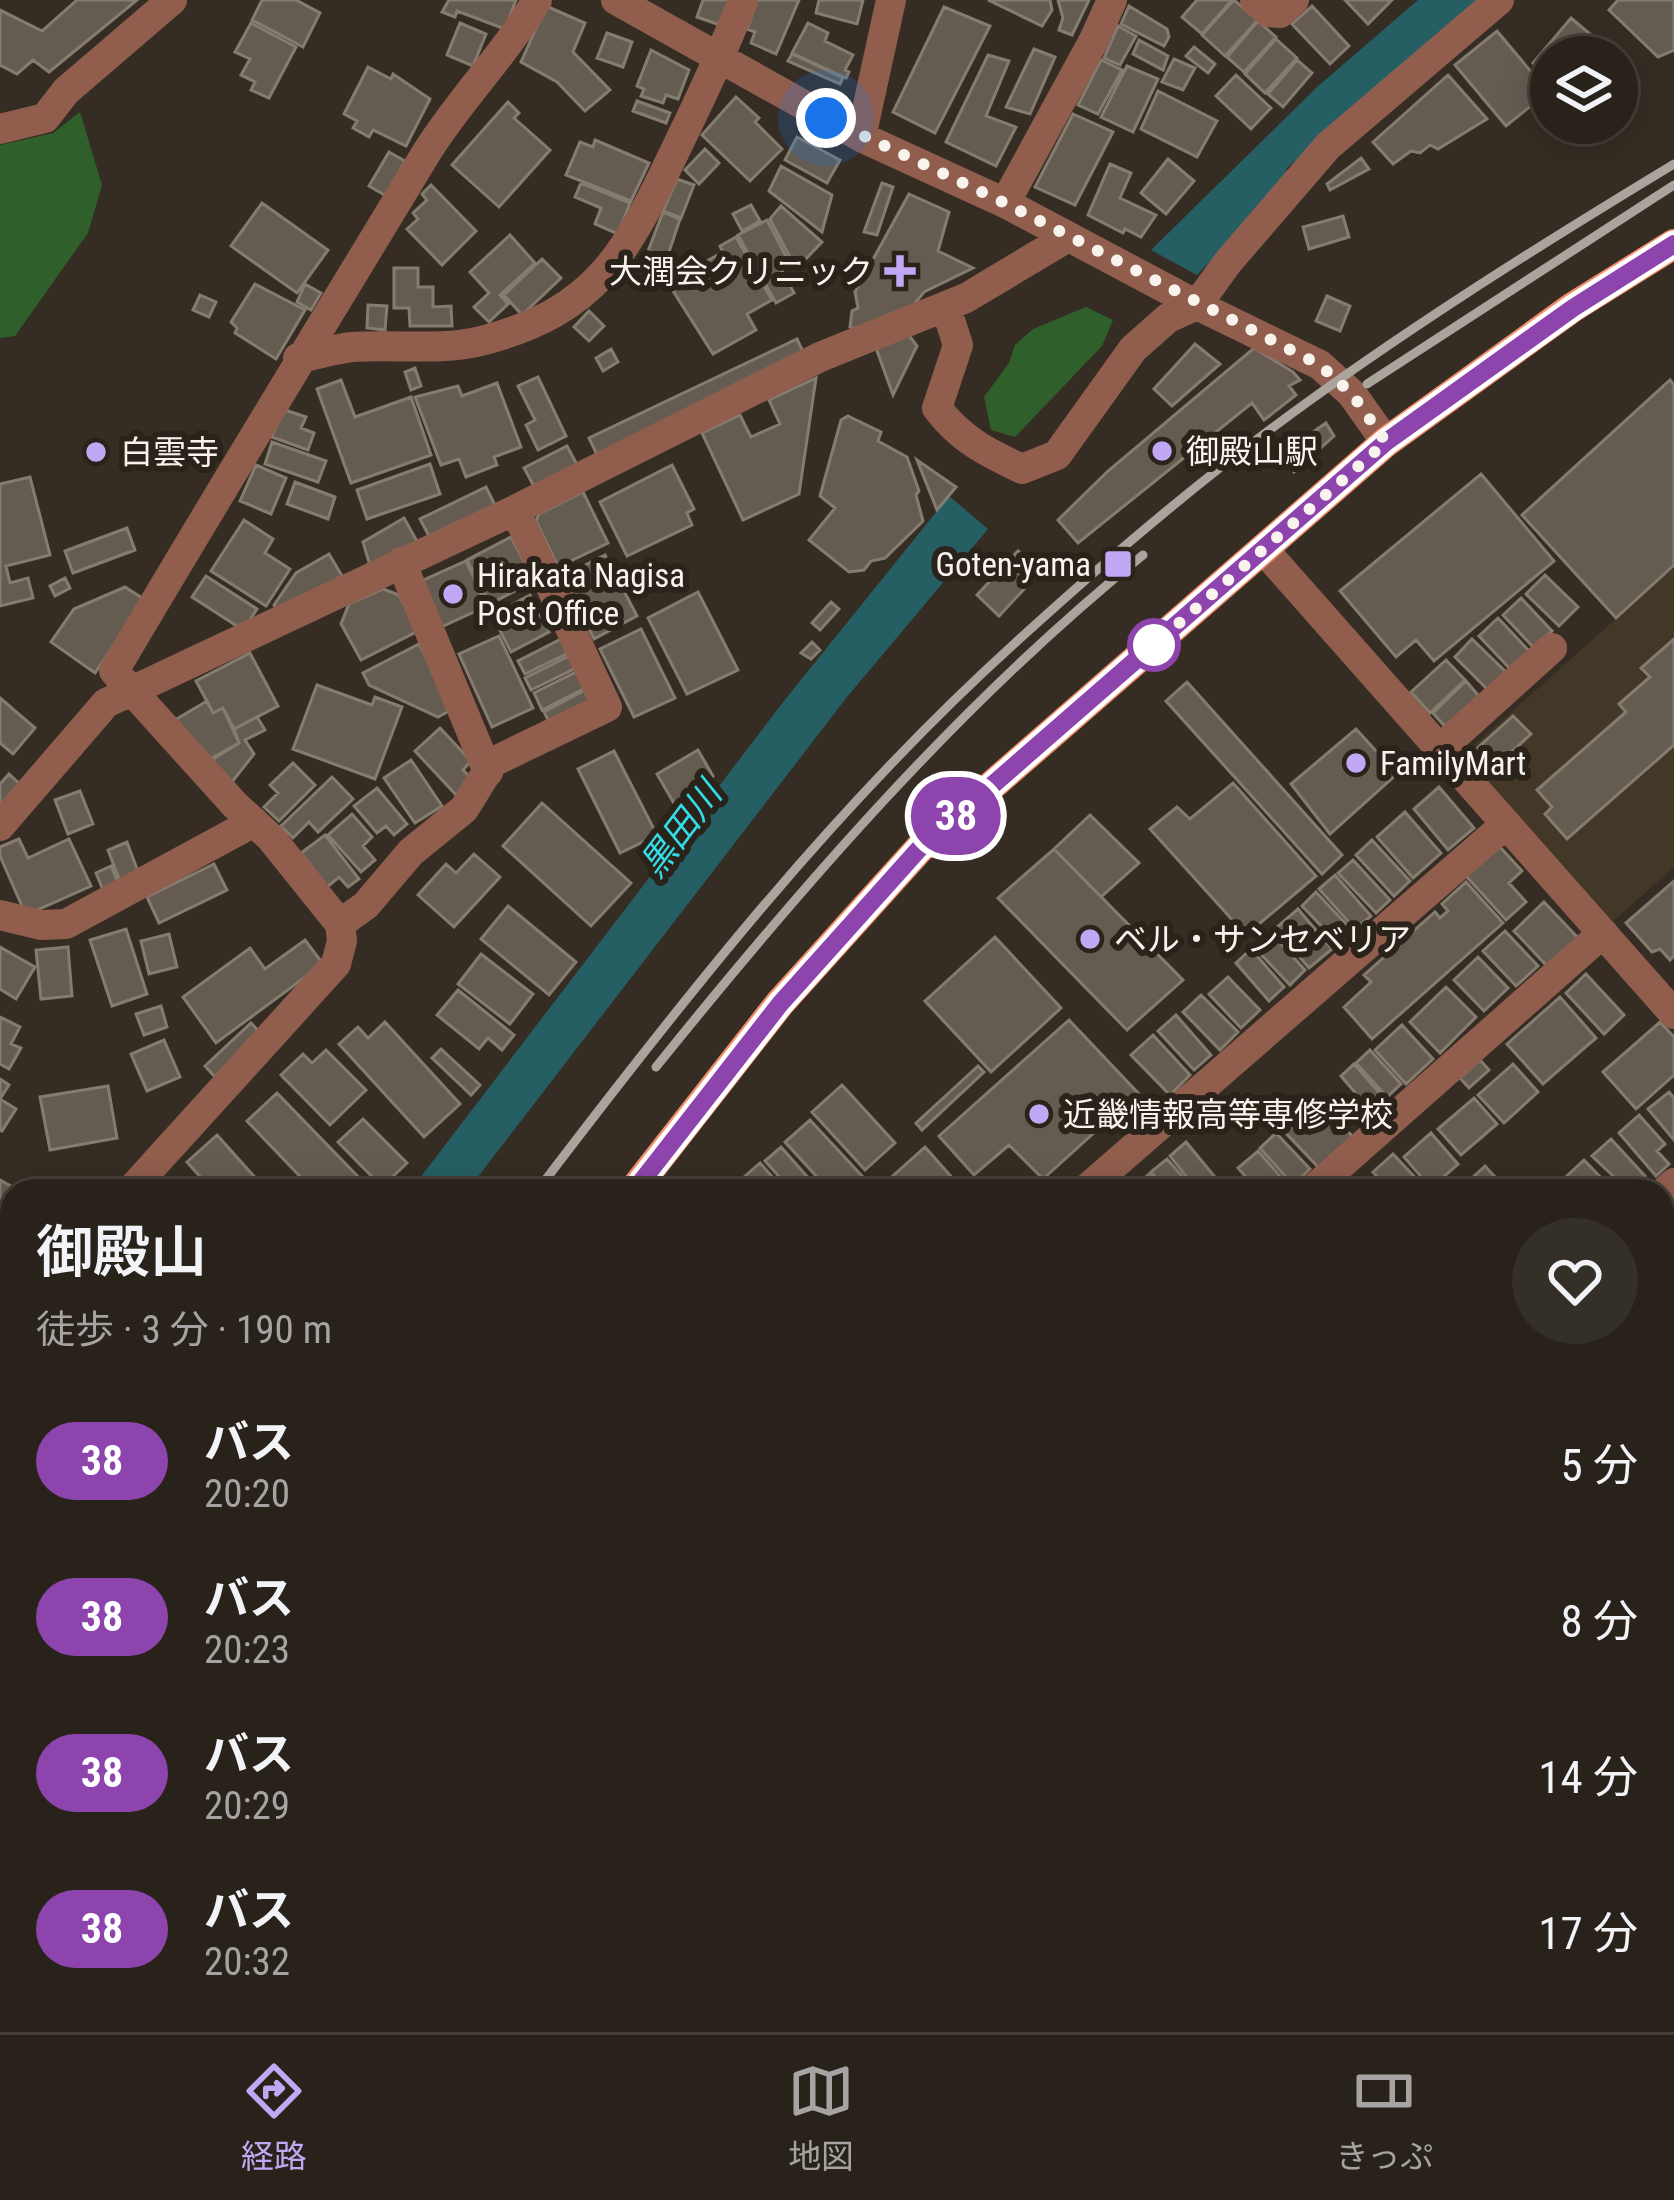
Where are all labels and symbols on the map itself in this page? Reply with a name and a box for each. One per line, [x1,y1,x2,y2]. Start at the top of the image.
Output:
your location [796,88,856,148]
place label: 大潤会クリニック [609,252,873,291]
marker: 大潤会クリニック [884,255,916,287]
place label: 御殿山駅 [1186,432,1318,471]
place label: 白雲寺 [120,433,219,472]
marker: 御殿山駅 [1149,438,1175,464]
marker: 白雲寺 [83,439,109,465]
place label: Goten-yama [936,545,1091,584]
marker: Goten-yama [1102,548,1134,580]
place label: Hirakata Nagisa Post Office [477,556,685,633]
marker: Hirakata Nagisa Post Office [440,581,466,607]
unlabelled marker [1129,620,1179,670]
place label: FamilyMart [1380,744,1526,783]
marker: FamilyMart [1343,750,1369,776]
water label: 黒田川 [632,771,732,885]
line badge: 38 [902,777,1010,855]
place label: ベル・サンセベリア [1114,920,1411,959]
marker: ベル・サンセベリア [1077,926,1103,952]
place label: 近畿情報高等専修学校 [1063,1095,1393,1134]
marker: 近畿情報高等専修学校 [1026,1101,1052,1127]

